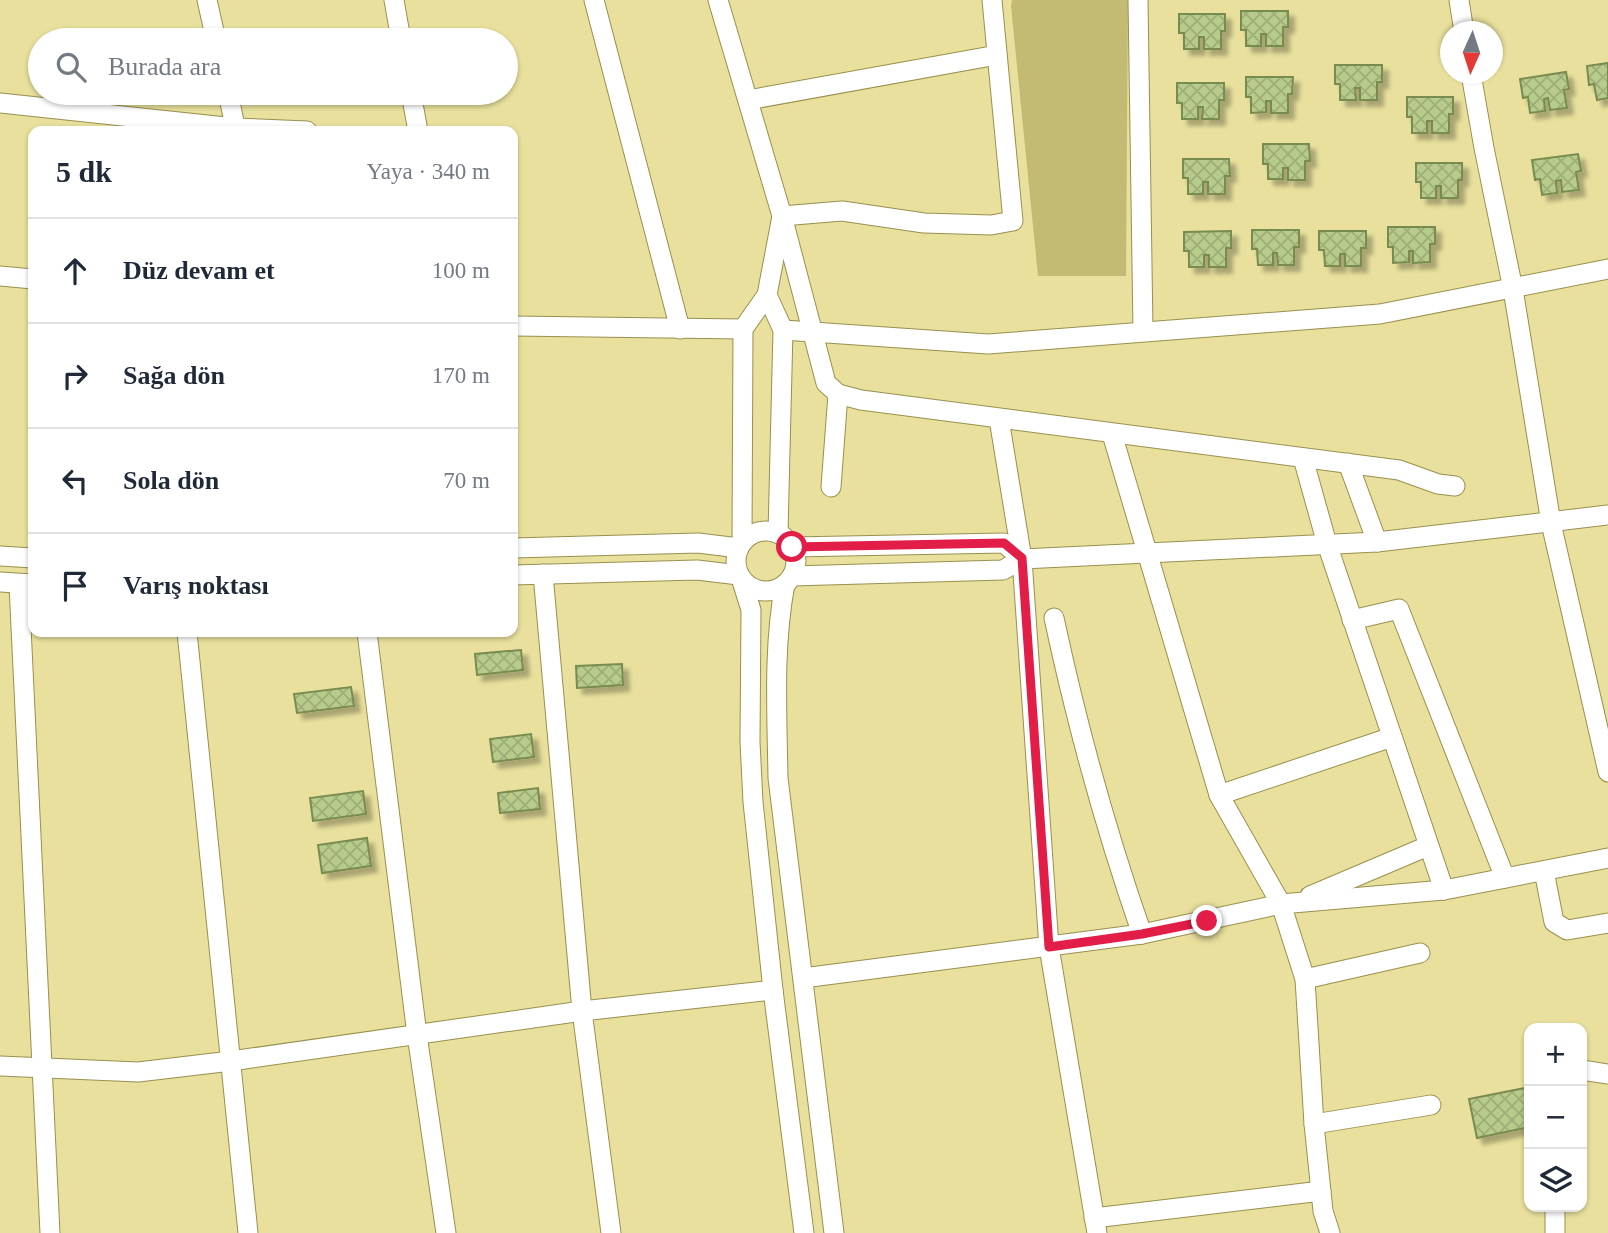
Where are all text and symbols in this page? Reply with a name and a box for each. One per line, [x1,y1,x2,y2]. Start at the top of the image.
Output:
north arrow [1440,21,1503,84]
search box [28,28,518,105]
icon: search [52,48,90,86]
text: Burada ara [108,52,221,81]
text: 5 dk [56,155,112,188]
text: Yaya · 340 m [366,159,490,184]
icon: ahead [56,252,94,290]
text: Düz devam et [123,256,275,285]
text: 100 m [432,258,490,283]
icon: right [56,357,94,395]
text: Sağa dön [123,361,225,390]
text: 170 m [432,363,490,388]
icon: left [56,462,94,500]
text: Sola dön [123,466,219,495]
text: 70 m [443,468,490,493]
route start [776,531,807,562]
icon: arrive [56,567,94,605]
text: Varış noktası [123,571,269,600]
route end [1191,905,1222,936]
map controls [1524,1023,1587,1212]
button: + [1524,1023,1587,1086]
button: − [1524,1086,1587,1149]
button: layers [1524,1149,1587,1212]

